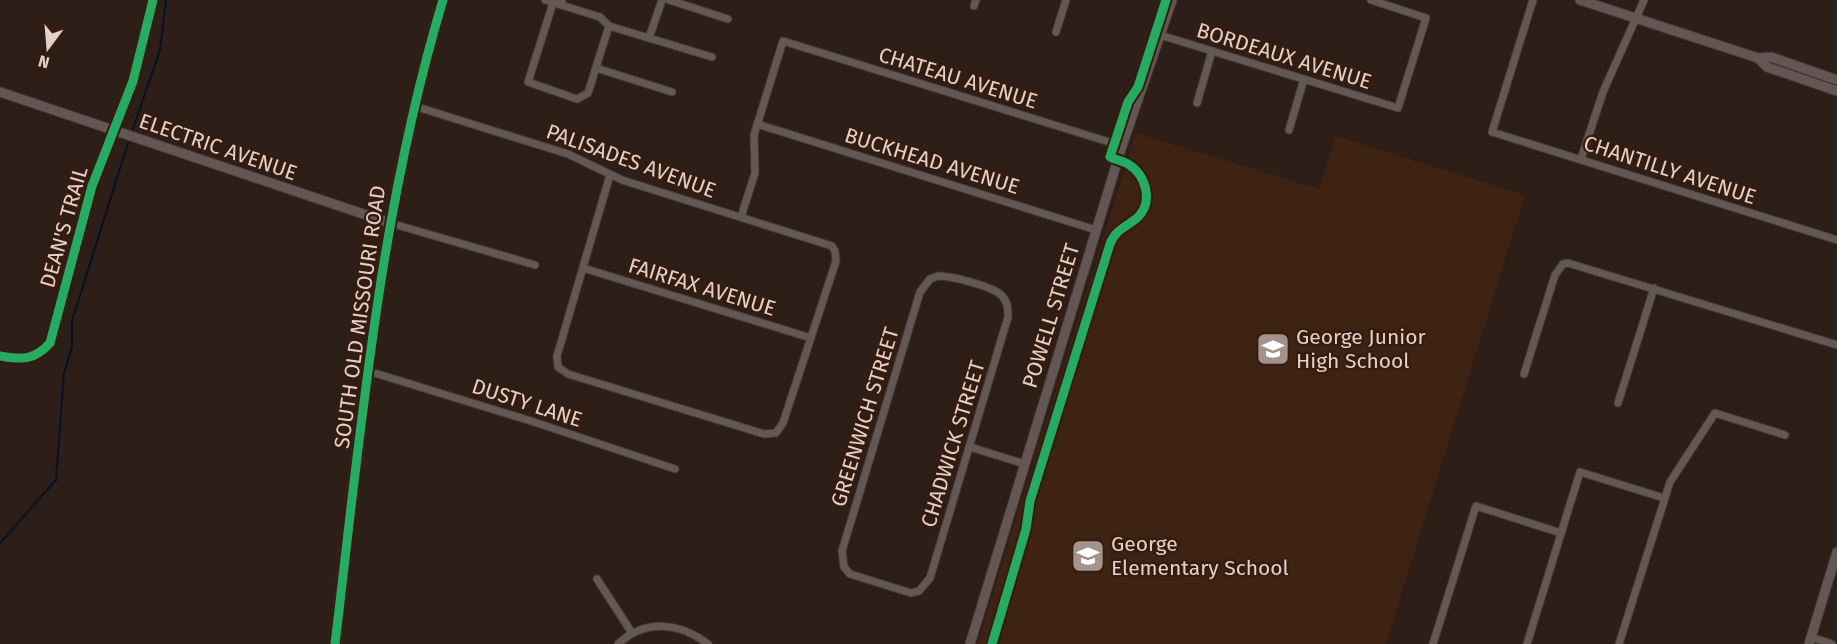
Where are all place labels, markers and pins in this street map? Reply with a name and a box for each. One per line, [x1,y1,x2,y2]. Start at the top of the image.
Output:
place label: George Junior High School [1296,324,1426,374]
school or university icon: George Junior High School [1255,331,1291,367]
place label: George Elementary School [1111,531,1289,581]
school or university icon: George Elementary School [1070,538,1106,574]

